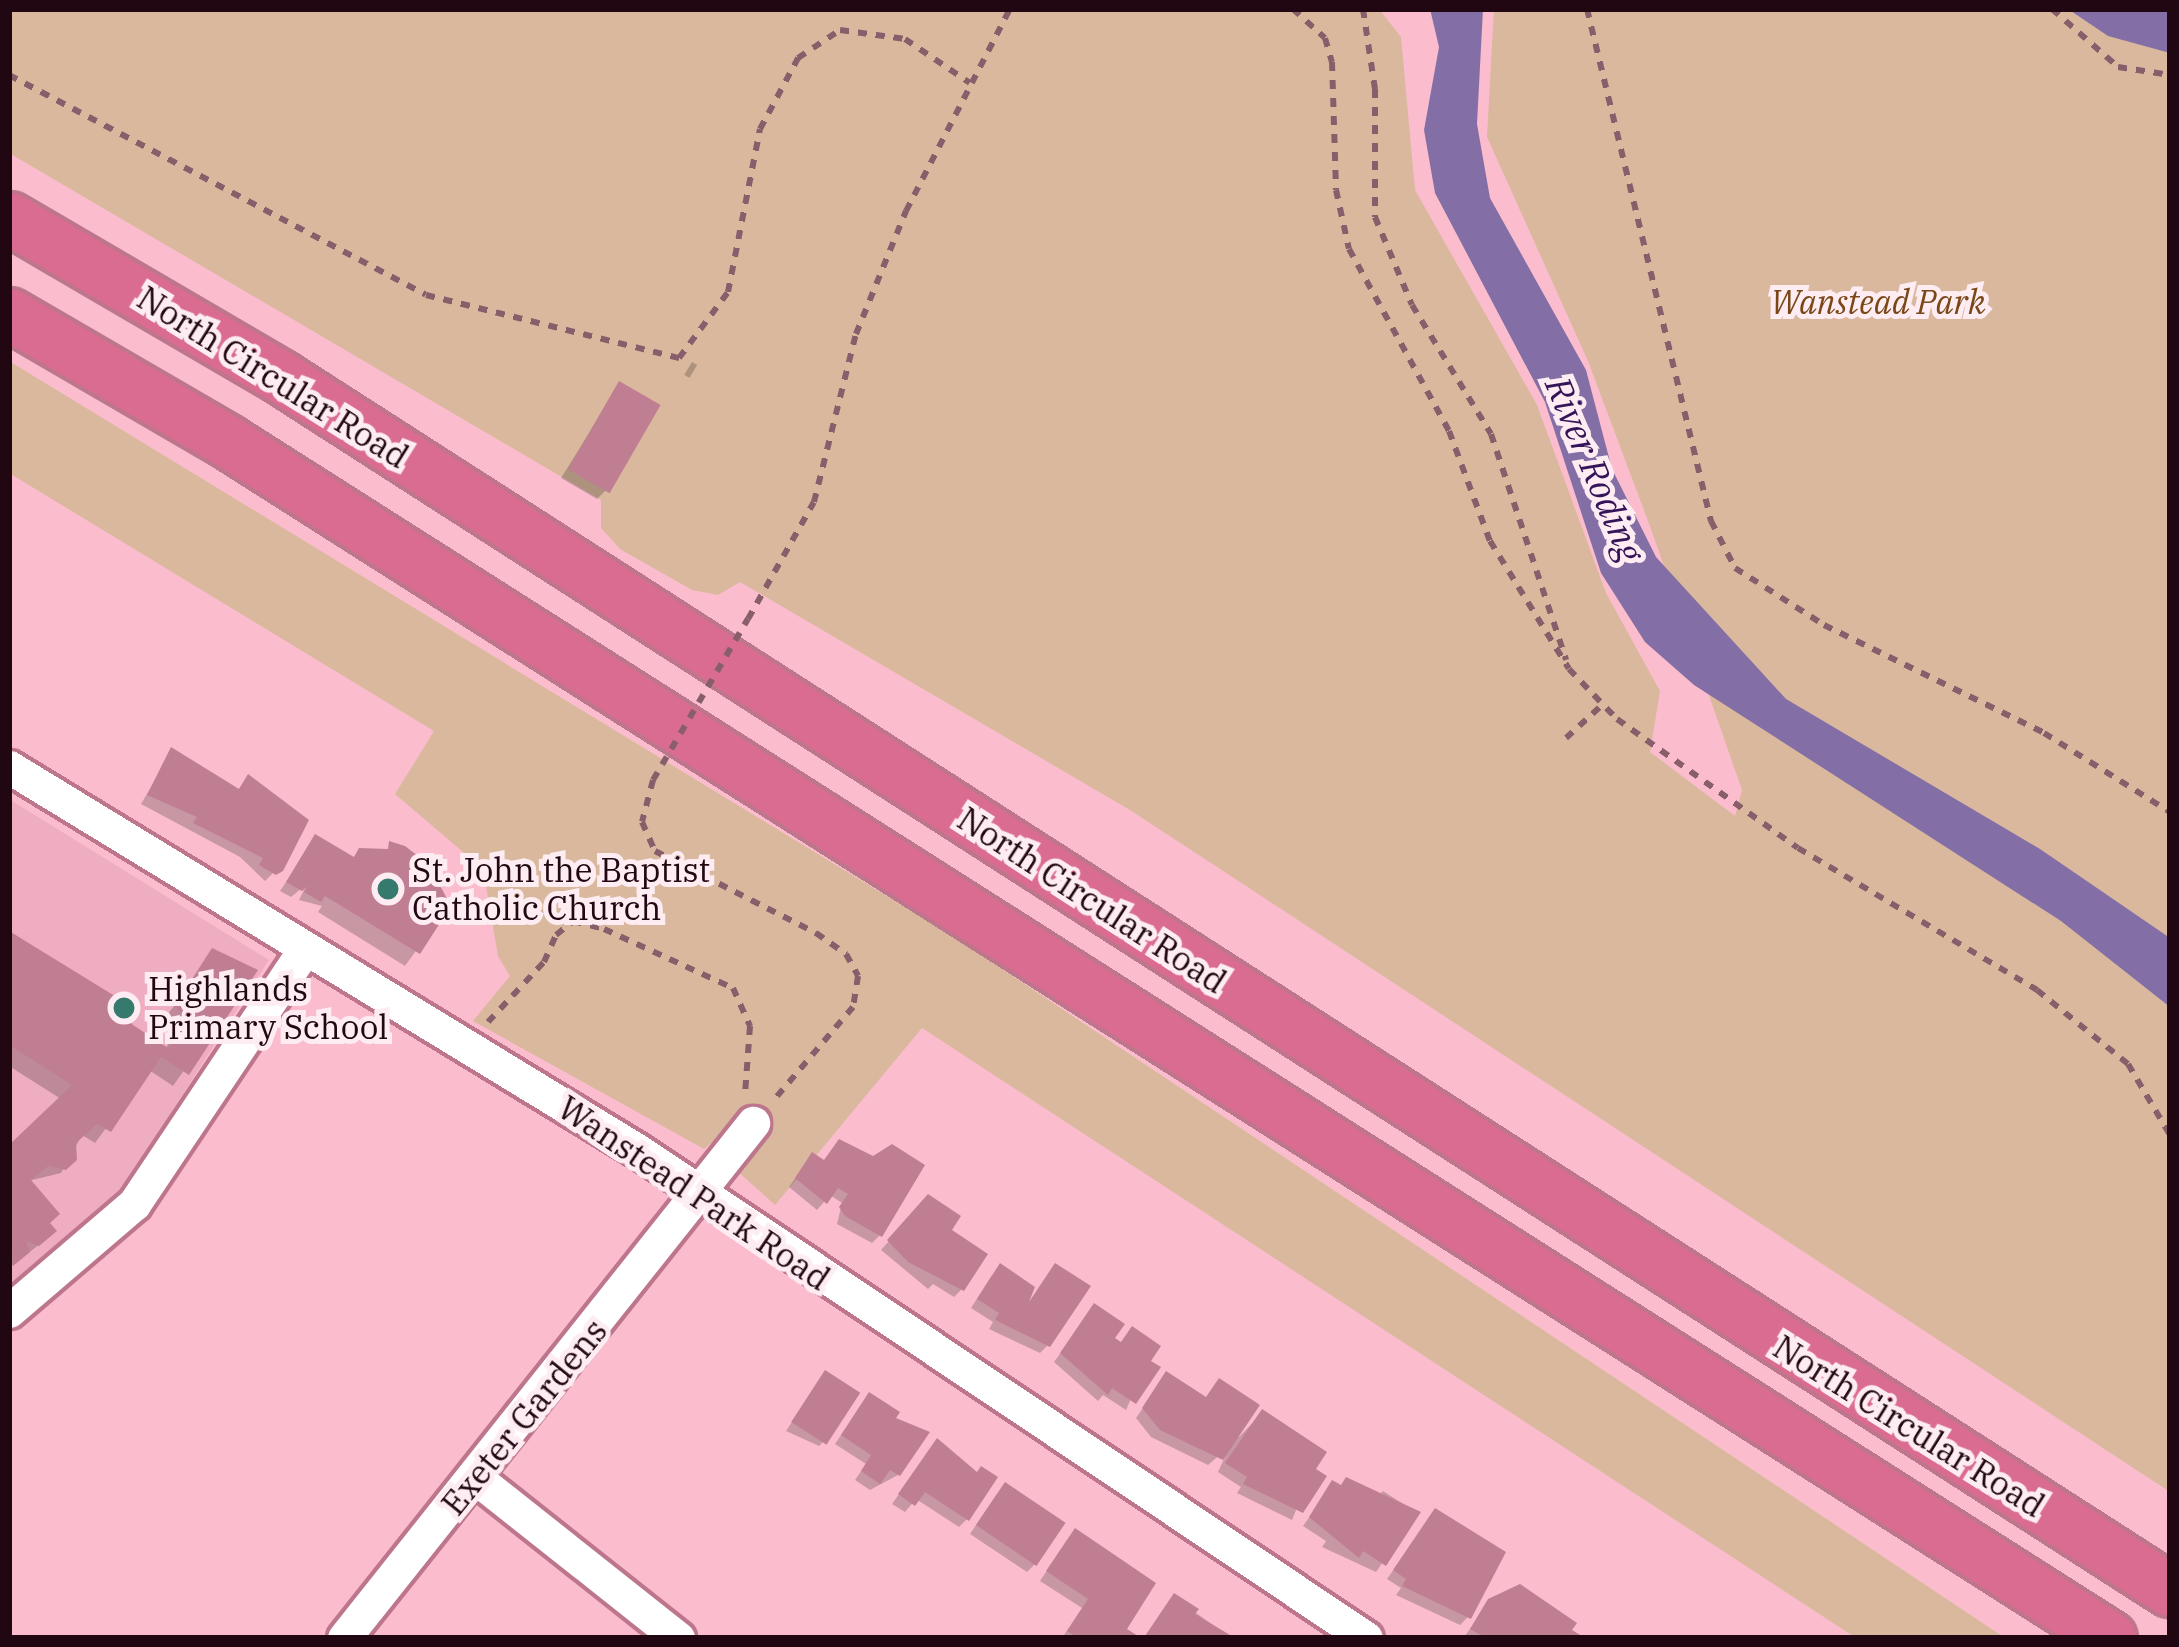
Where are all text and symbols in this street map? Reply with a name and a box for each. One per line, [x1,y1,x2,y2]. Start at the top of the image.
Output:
street label: North Circular Road [130,278,416,476]
park label: Wanstead Park [1771,282,1985,322]
water label: River Roding [1537,370,1653,568]
street label: North Circular Road [950,798,1234,1002]
place label: St. John the Baptist Catholic Church [412,850,710,928]
marker: St. John the Baptist Catholic Church [375,876,401,902]
place label: Highlands Primary School [148,969,388,1047]
marker: Highlands Primary School [111,995,137,1021]
street label: Wanstead Park Road [551,1087,837,1299]
street label: Exeter Gardens [433,1311,615,1523]
street label: North Circular Road [1766,1327,2052,1525]

